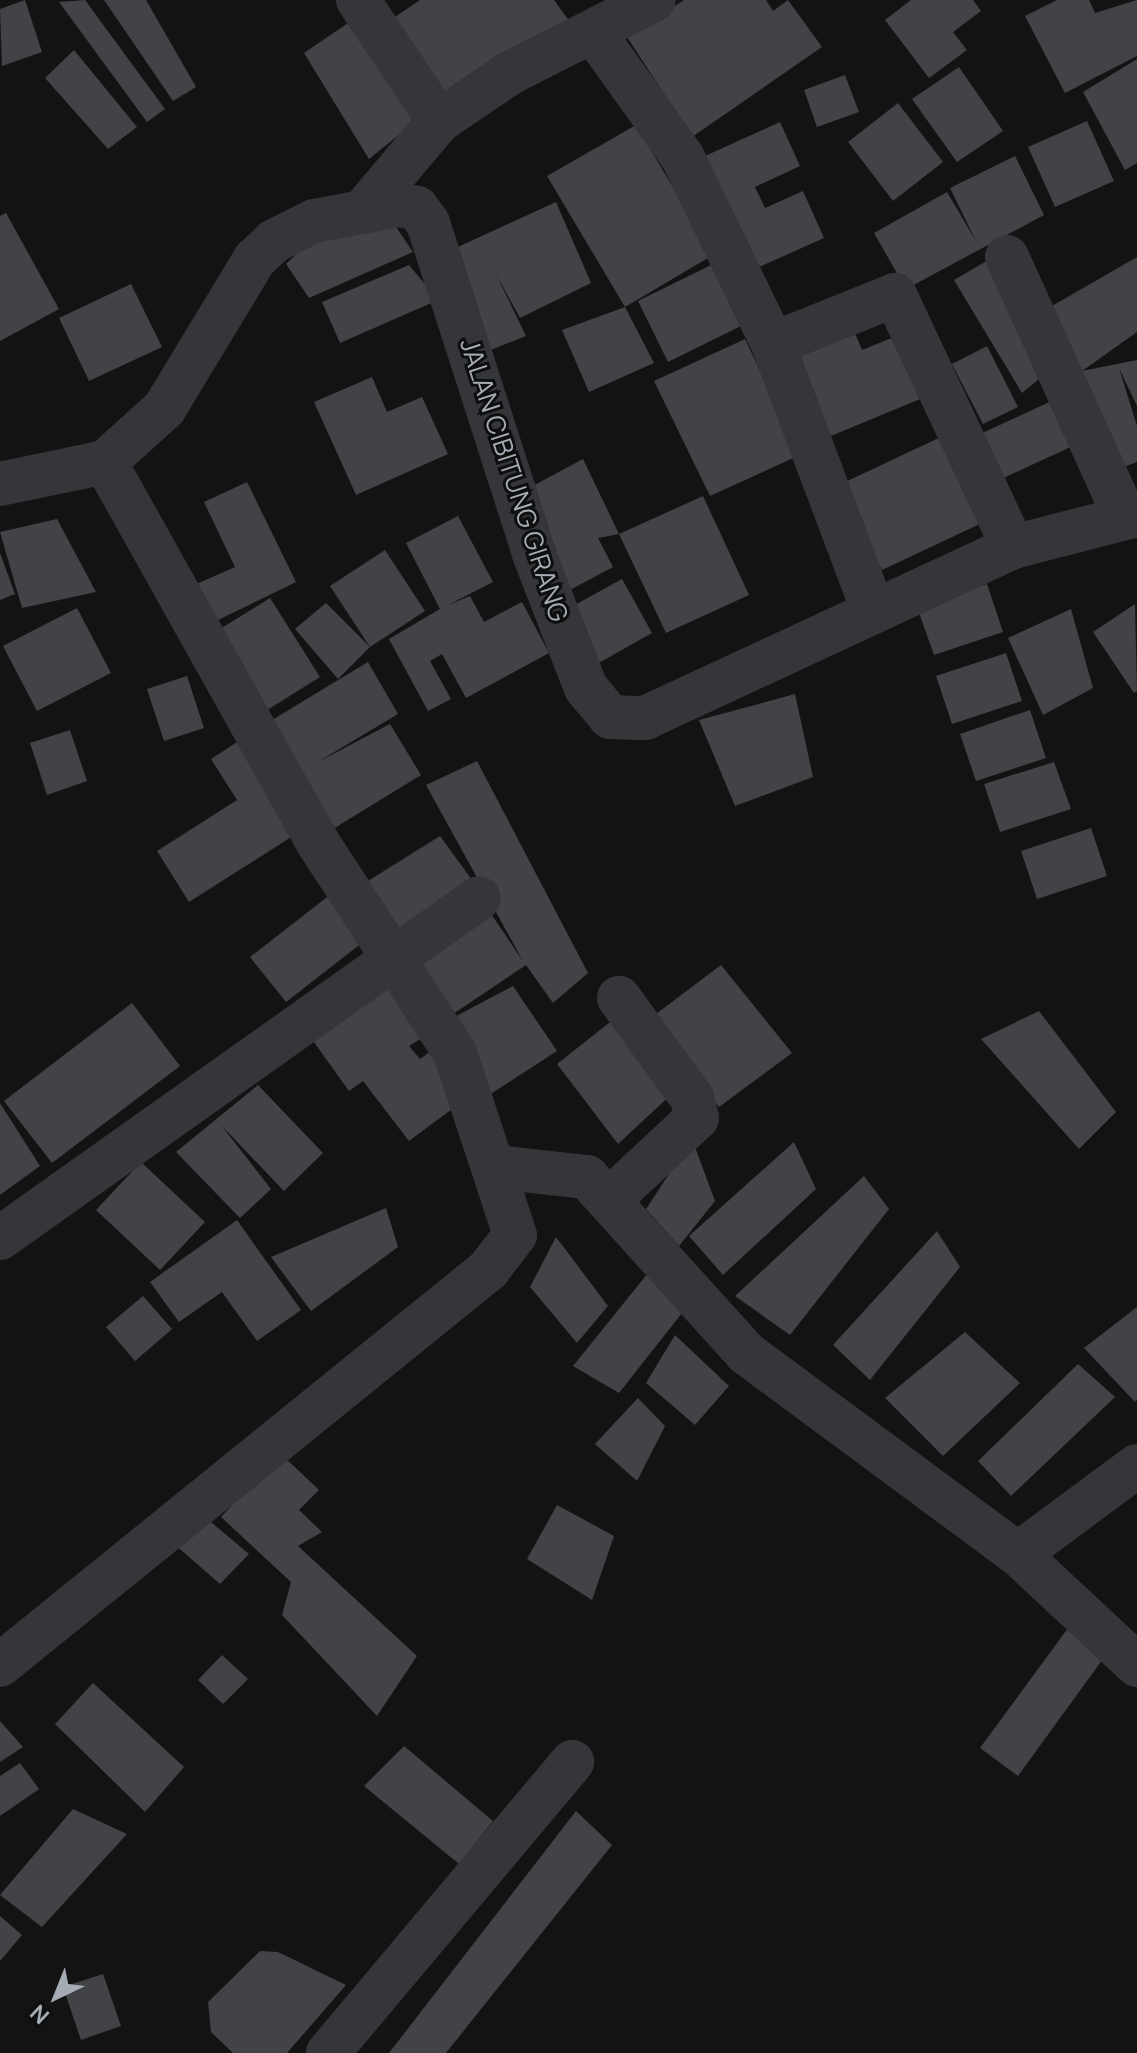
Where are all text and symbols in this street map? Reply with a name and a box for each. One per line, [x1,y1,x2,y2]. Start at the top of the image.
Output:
street label: JALAN CIBITUNG GIRANG [453,334,575,626]
north arrow [16,1957,96,2037]
text: N [24,1998,56,2031]

